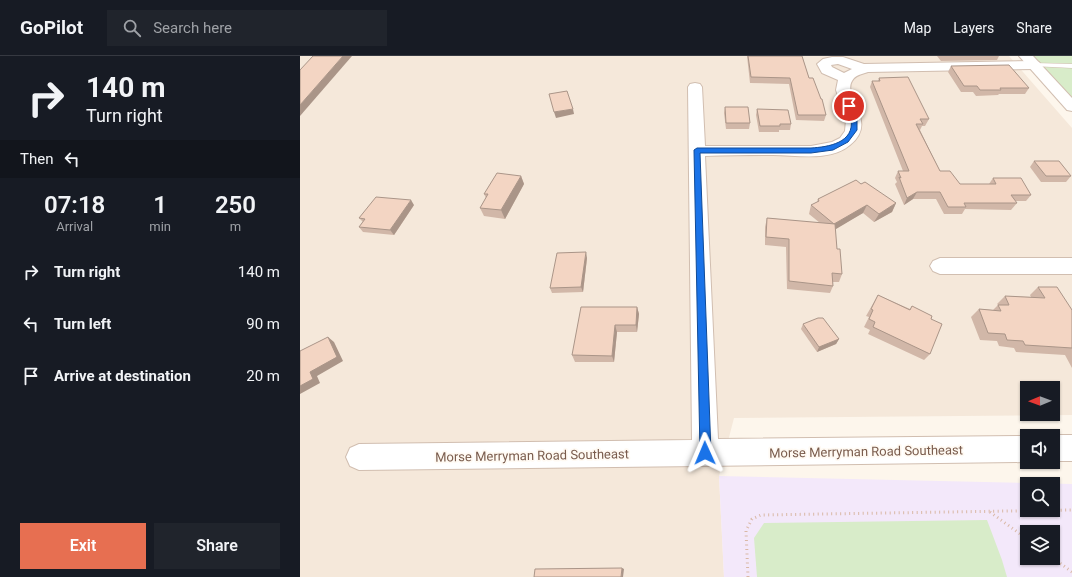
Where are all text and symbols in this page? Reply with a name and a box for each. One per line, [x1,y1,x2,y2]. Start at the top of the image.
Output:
search box [107,10,387,46]
text: GoPilot [20,16,83,39]
icon: search [121,17,143,39]
text: Search here [153,19,232,37]
text: Map [904,20,931,36]
text: Layers [953,20,994,36]
text: Share [1016,20,1052,36]
text: 140 m [86,71,165,104]
icon: right [20,72,72,124]
pin [832,89,866,123]
icon: arrive [838,95,860,117]
text: Turn right [86,105,163,126]
icon: left [61,148,83,170]
text: Then [20,150,53,168]
text: 07:18 [44,191,105,219]
text: 1 [153,191,167,219]
text: 250 [215,191,256,219]
text: Arrival [56,219,93,234]
text: min [149,219,171,234]
text: m [230,219,241,234]
icon: right [20,261,42,283]
text: Turn right [54,263,120,281]
text: 140 m [238,263,280,281]
icon: left [20,313,42,335]
text: Turn left [54,315,111,333]
text: 90 m [246,315,280,333]
icon: arrive [20,365,42,387]
text: Arrive at destination [54,367,191,385]
text: 20 m [246,367,280,385]
north arrow [1020,381,1060,421]
map controls [1020,381,1060,565]
button: sound [1020,429,1060,469]
position arrow [684,432,726,474]
street label: Morse Merryman Road Southeast [769,442,963,461]
street label: Morse Merryman Road Southeast [435,446,629,465]
button: search [1020,477,1060,517]
button: Exit [20,523,146,569]
button: Share [154,523,280,569]
button: layers [1020,525,1060,565]

